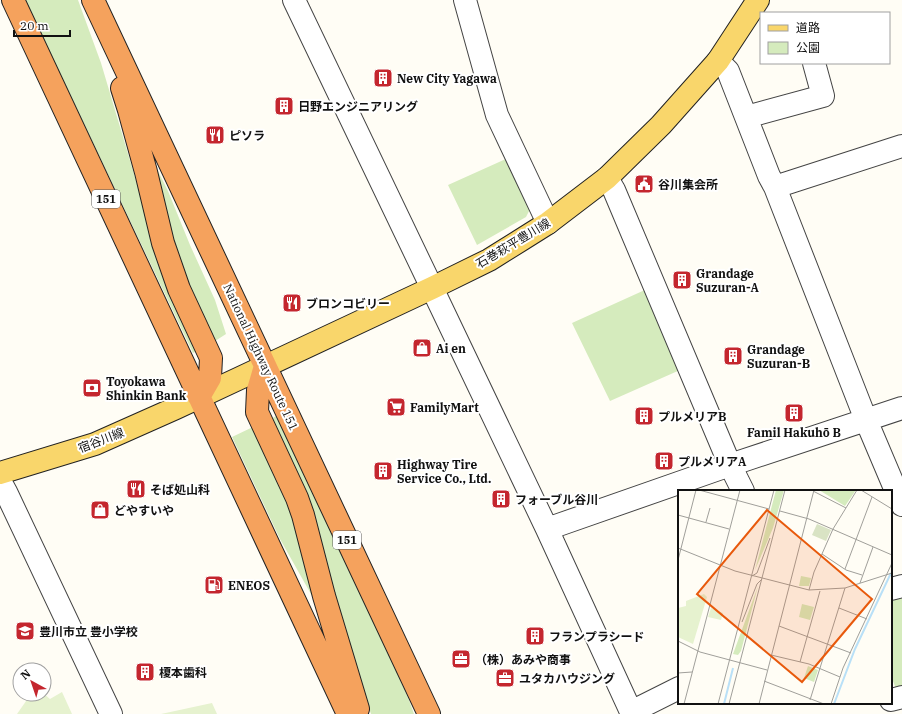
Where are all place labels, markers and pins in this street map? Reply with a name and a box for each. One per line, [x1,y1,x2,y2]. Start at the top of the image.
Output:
building icon: New City Yagawa [372,67,394,89]
place label: New City Yagawa [397,71,497,86]
building icon: 日野エンジニアリング [273,95,295,117]
place label: 日野エンジニアリング [298,99,418,114]
restaurant icon: ピソラ [204,124,226,146]
place label: ピソラ [229,128,265,143]
public building icon: 谷川集会所 [633,173,655,195]
place label: 谷川集会所 [658,177,718,192]
place label: Grandage Suzuran-A [696,266,759,295]
building icon: Grandage Suzuran-A [671,269,693,291]
restaurant icon: ブロンコビリー [281,292,303,314]
place label: ブロンコビリー [306,296,390,311]
shop icon: Ai en [411,337,433,359]
place label: Ai en [436,341,466,356]
place label: Grandage Suzuran-B [747,342,810,371]
building icon: Grandage Suzuran-B [722,345,744,367]
place label: Toyokawa Shinkin Bank [106,374,187,403]
bank icon: Toyokawa Shinkin Bank [81,377,103,399]
supermarket icon: FamilyMart [385,396,407,418]
place label: FamilyMart [410,400,479,415]
building icon: Famil Hakuhō B [783,402,805,424]
building icon: プルメリアB [633,405,655,427]
place label: プルメリアB [658,409,726,424]
place label: Famil Hakuhō B [747,425,841,440]
building icon: プルメリアA [653,450,675,472]
place label: プルメリアA [678,454,747,469]
place label: Highway Tire Service Co., Ltd. [397,457,491,486]
building icon: Highway Tire Service Co., Ltd. [372,460,394,482]
restaurant icon: そば処山科 [125,478,147,500]
place label: そば処山科 [150,482,210,497]
building icon: フォーブル谷川 [490,488,512,510]
place label: フォーブル谷川 [515,492,598,507]
shop icon: どやすいや [89,499,111,521]
place label: どやすいや [114,503,174,518]
fuel station icon: ENEOS [203,574,225,596]
place label: ENEOS [228,578,270,593]
school or university icon: 豊川市立 豊小学校 [14,620,36,642]
place label: 豊川市立 豊小学校 [39,624,138,639]
building icon: フランプラシード [524,625,546,647]
place label: フランプラシード [549,629,644,644]
office icon: （株）あみや商事 [450,648,472,670]
place label: （株）あみや商事 [475,652,571,667]
building icon: 榎本歯科 [134,661,156,683]
place label: 榎本歯科 [159,665,207,680]
office icon: ユタカハウジング [494,667,516,689]
place label: ユタカハウジング [519,671,615,686]

